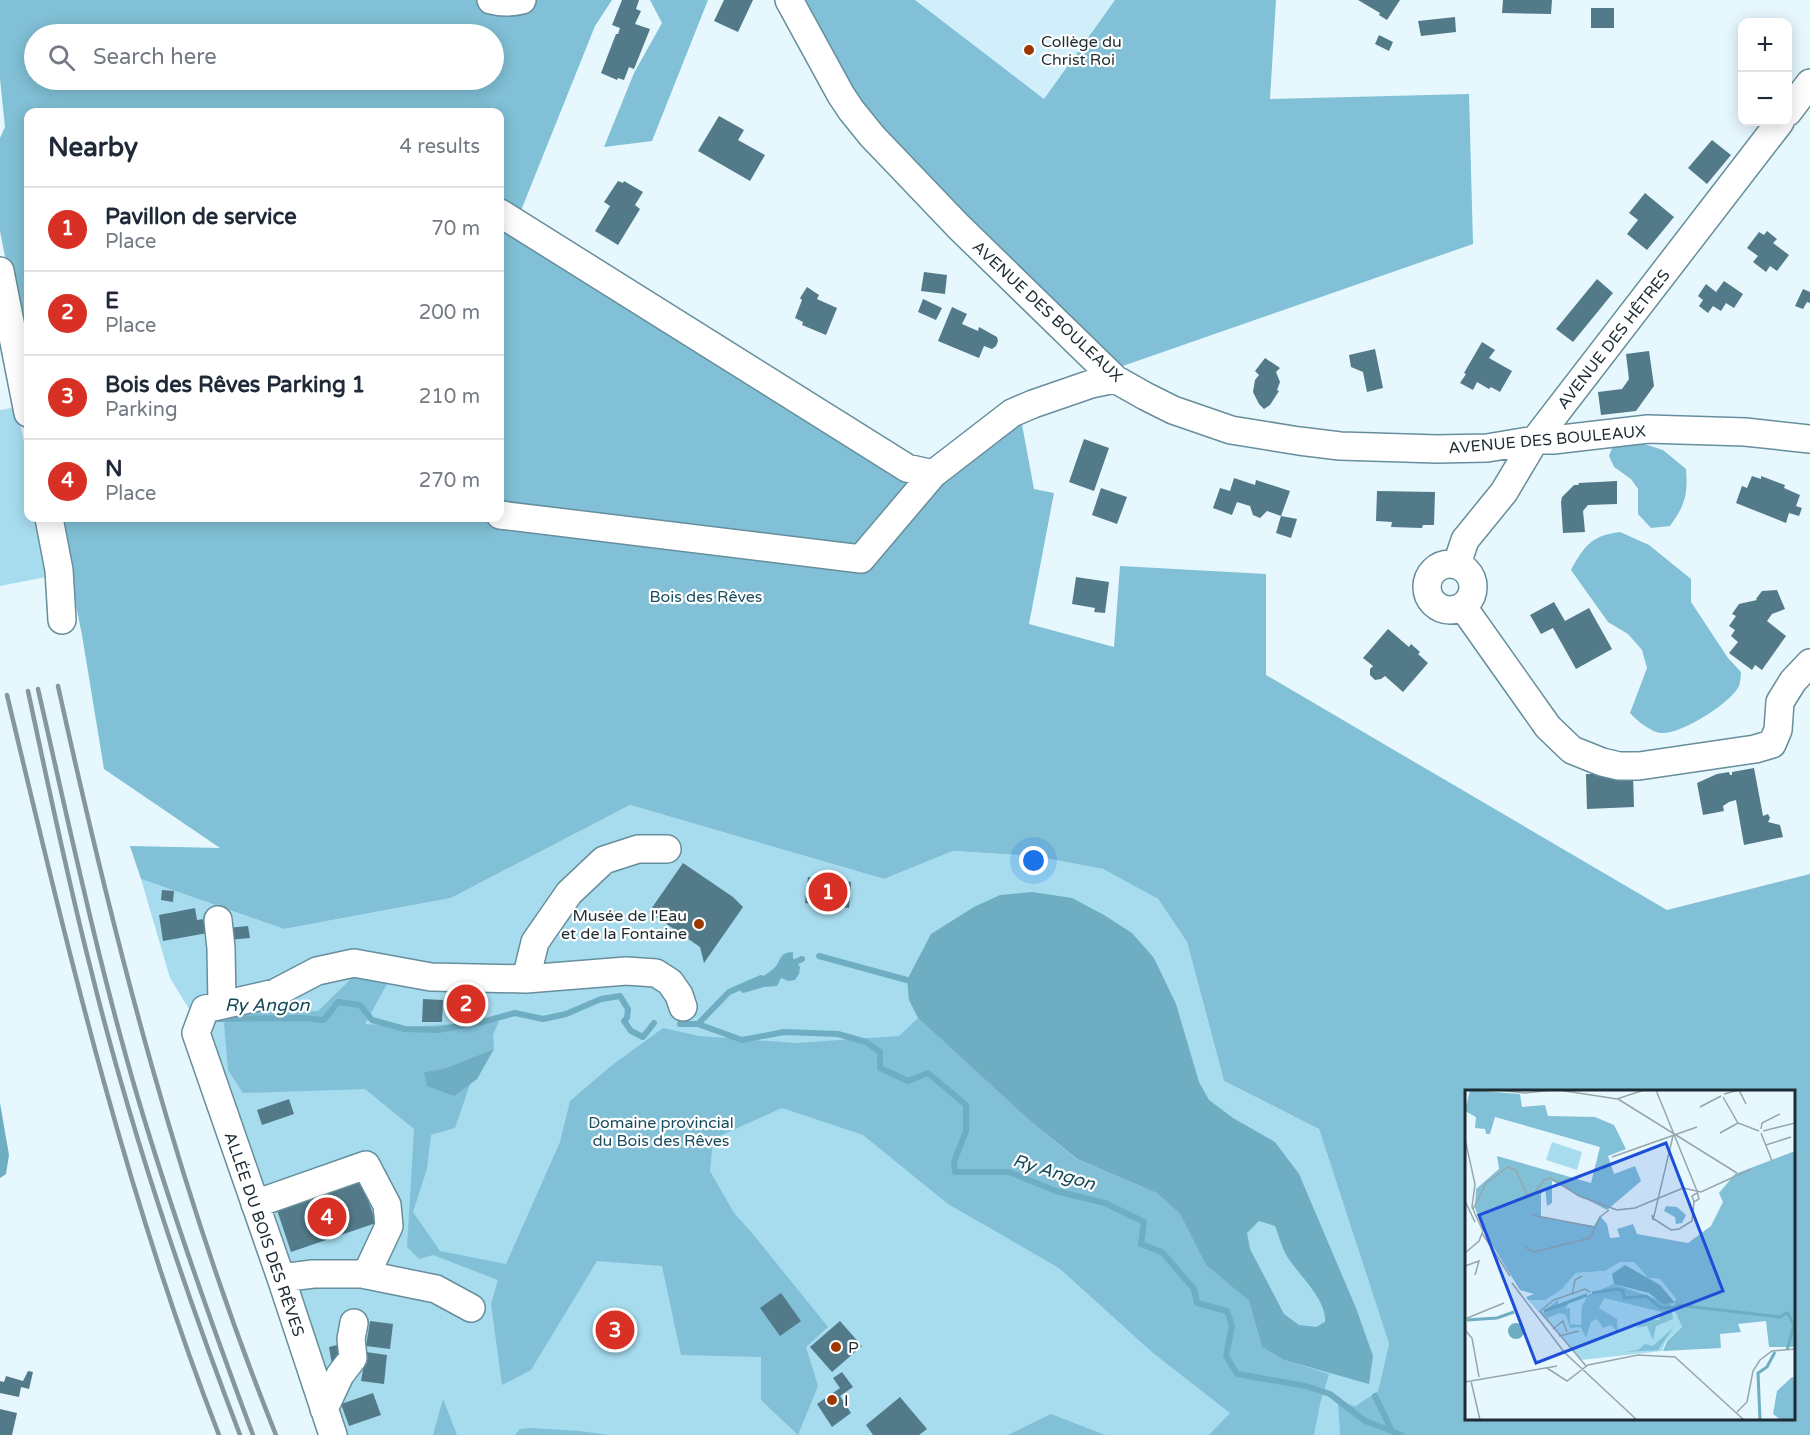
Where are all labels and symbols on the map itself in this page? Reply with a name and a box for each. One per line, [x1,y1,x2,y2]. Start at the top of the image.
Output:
place label: Collège du Christ Roi [1041,32,1122,70]
marker: Collège du Christ Roi [1022,43,1036,57]
street label: AVENUE DES BOULEAUX [968,237,1127,387]
street label: AVENUE DES HÊTRES [1553,266,1675,413]
street label: AVENUE DES BOULEAUX [1447,421,1647,459]
park label: Bois des Rêves [649,587,763,607]
your location [1019,846,1048,875]
pin: 1 [808,870,848,914]
place label: Musée de l'Eau et de la Fontaine [561,906,687,944]
marker: Musée de l'Eau et de la Fontaine [692,917,706,931]
pin: 2 [446,982,486,1026]
water label: Ry Angon [225,994,310,1016]
inset map [1465,1090,1795,1420]
park label: Domaine provincial du Bois des Rêves [588,1113,734,1151]
street label: ALLÉE DU BOIS DES RÊVES [220,1129,309,1339]
water label: Ry Angon [1010,1149,1099,1195]
pin: 4 [308,1194,346,1240]
pin: 3 [596,1308,634,1352]
place label: P [848,1338,859,1358]
marker: P [829,1340,843,1354]
place label: I [844,1391,849,1411]
marker: I [825,1393,839,1407]

